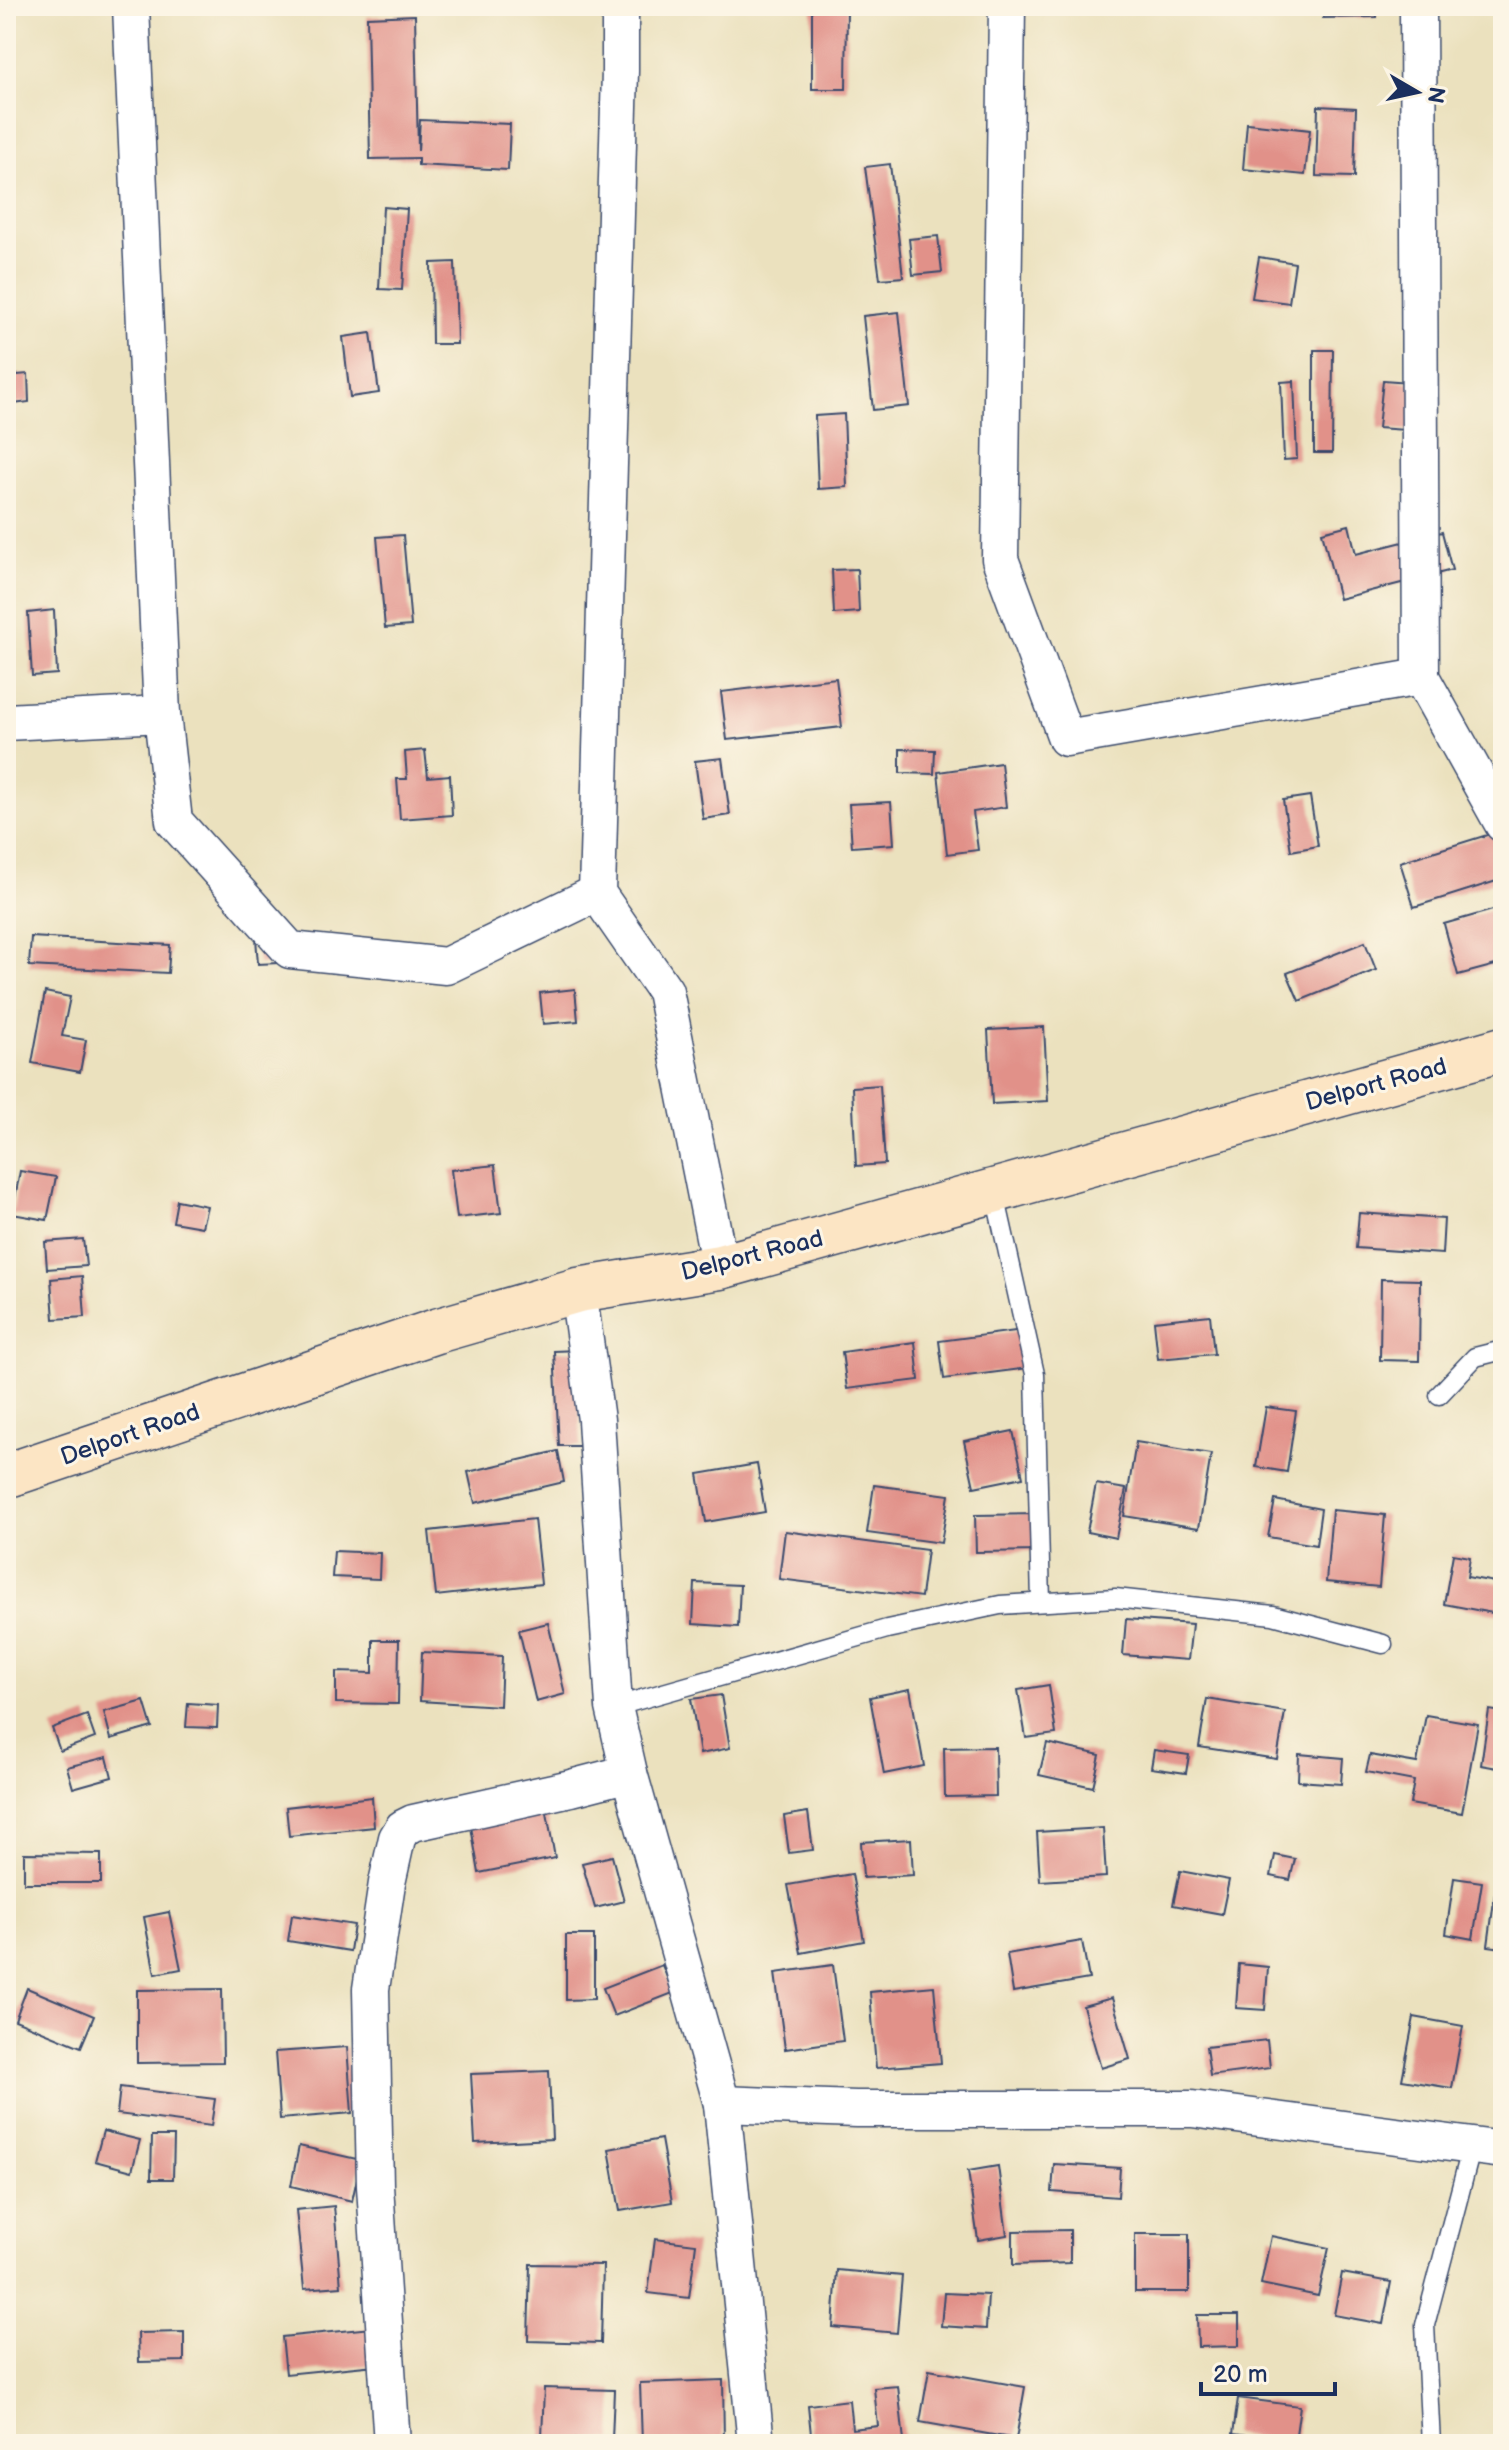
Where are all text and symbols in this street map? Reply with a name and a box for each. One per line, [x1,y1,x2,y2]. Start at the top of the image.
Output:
north arrow [1377,52,1457,132]
text: N [1421,85,1450,105]
street label: Delport Road [1302,1052,1450,1117]
street label: Delport Road [678,1224,826,1287]
street label: Delport Road [57,1397,203,1472]
scale bar [1201,2346,1335,2396]
text: 20 m [1213,2360,1268,2389]

